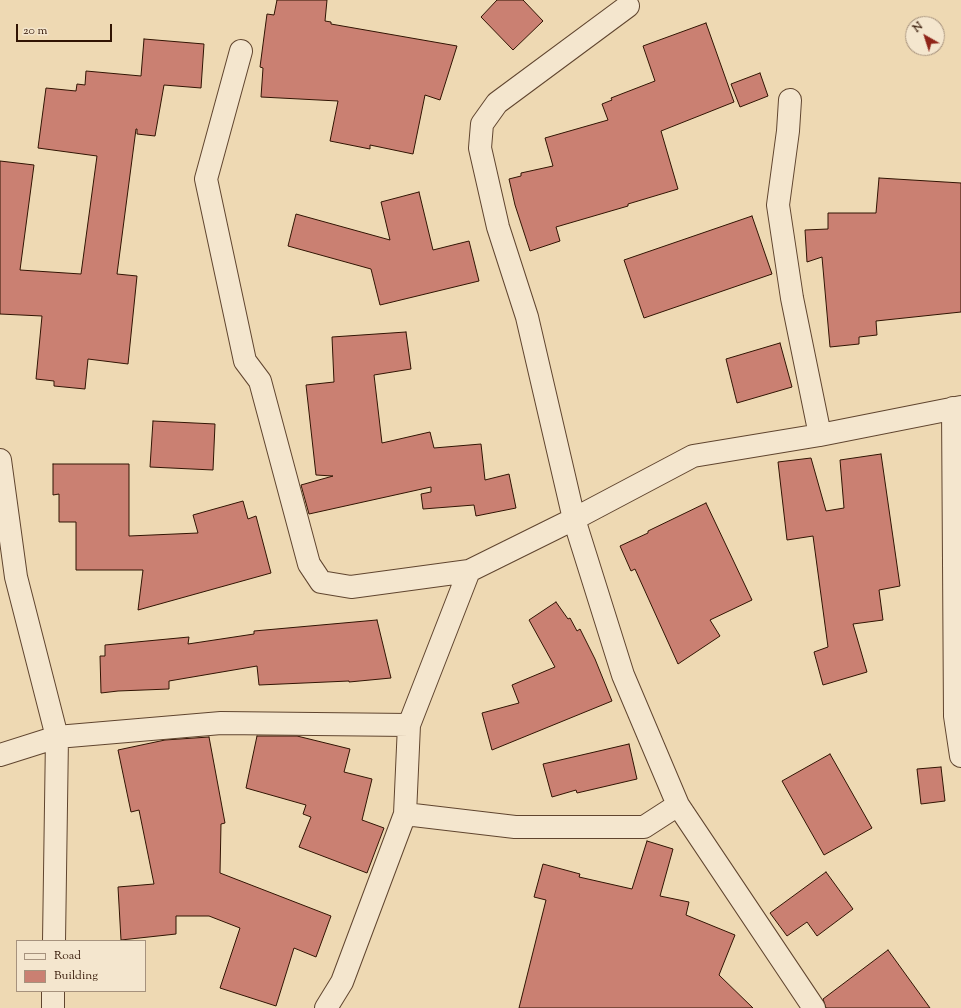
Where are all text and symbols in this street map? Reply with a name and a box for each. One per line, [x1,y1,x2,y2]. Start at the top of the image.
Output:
scale bar [18,16,114,42]
north arrow [905,16,945,56]
text: N [910,18,927,36]
text: 20 m [23,22,47,40]
legend [16,940,146,992]
text: Road [54,947,81,965]
text: Building [54,967,98,985]

